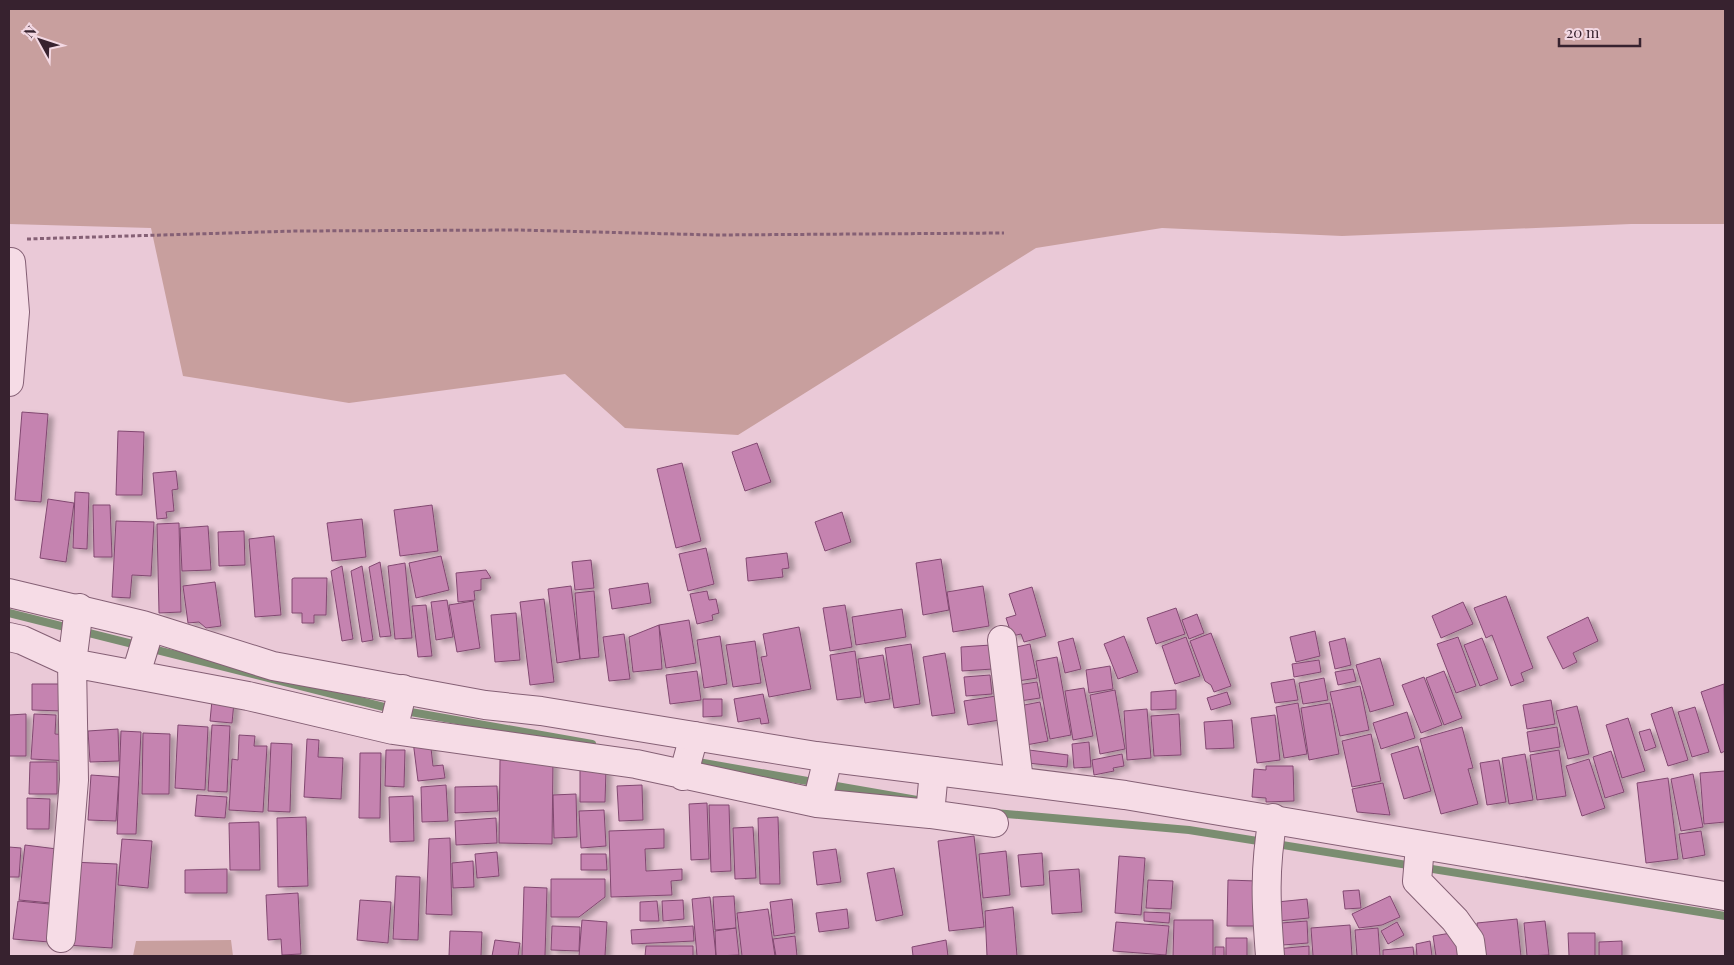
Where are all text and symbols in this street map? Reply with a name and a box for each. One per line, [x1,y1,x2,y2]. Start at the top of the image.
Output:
north arrow [15,15,65,65]
scale bar [1559,15,1640,47]
text: N [19,21,40,41]
text: 20 m [1566,22,1600,42]

